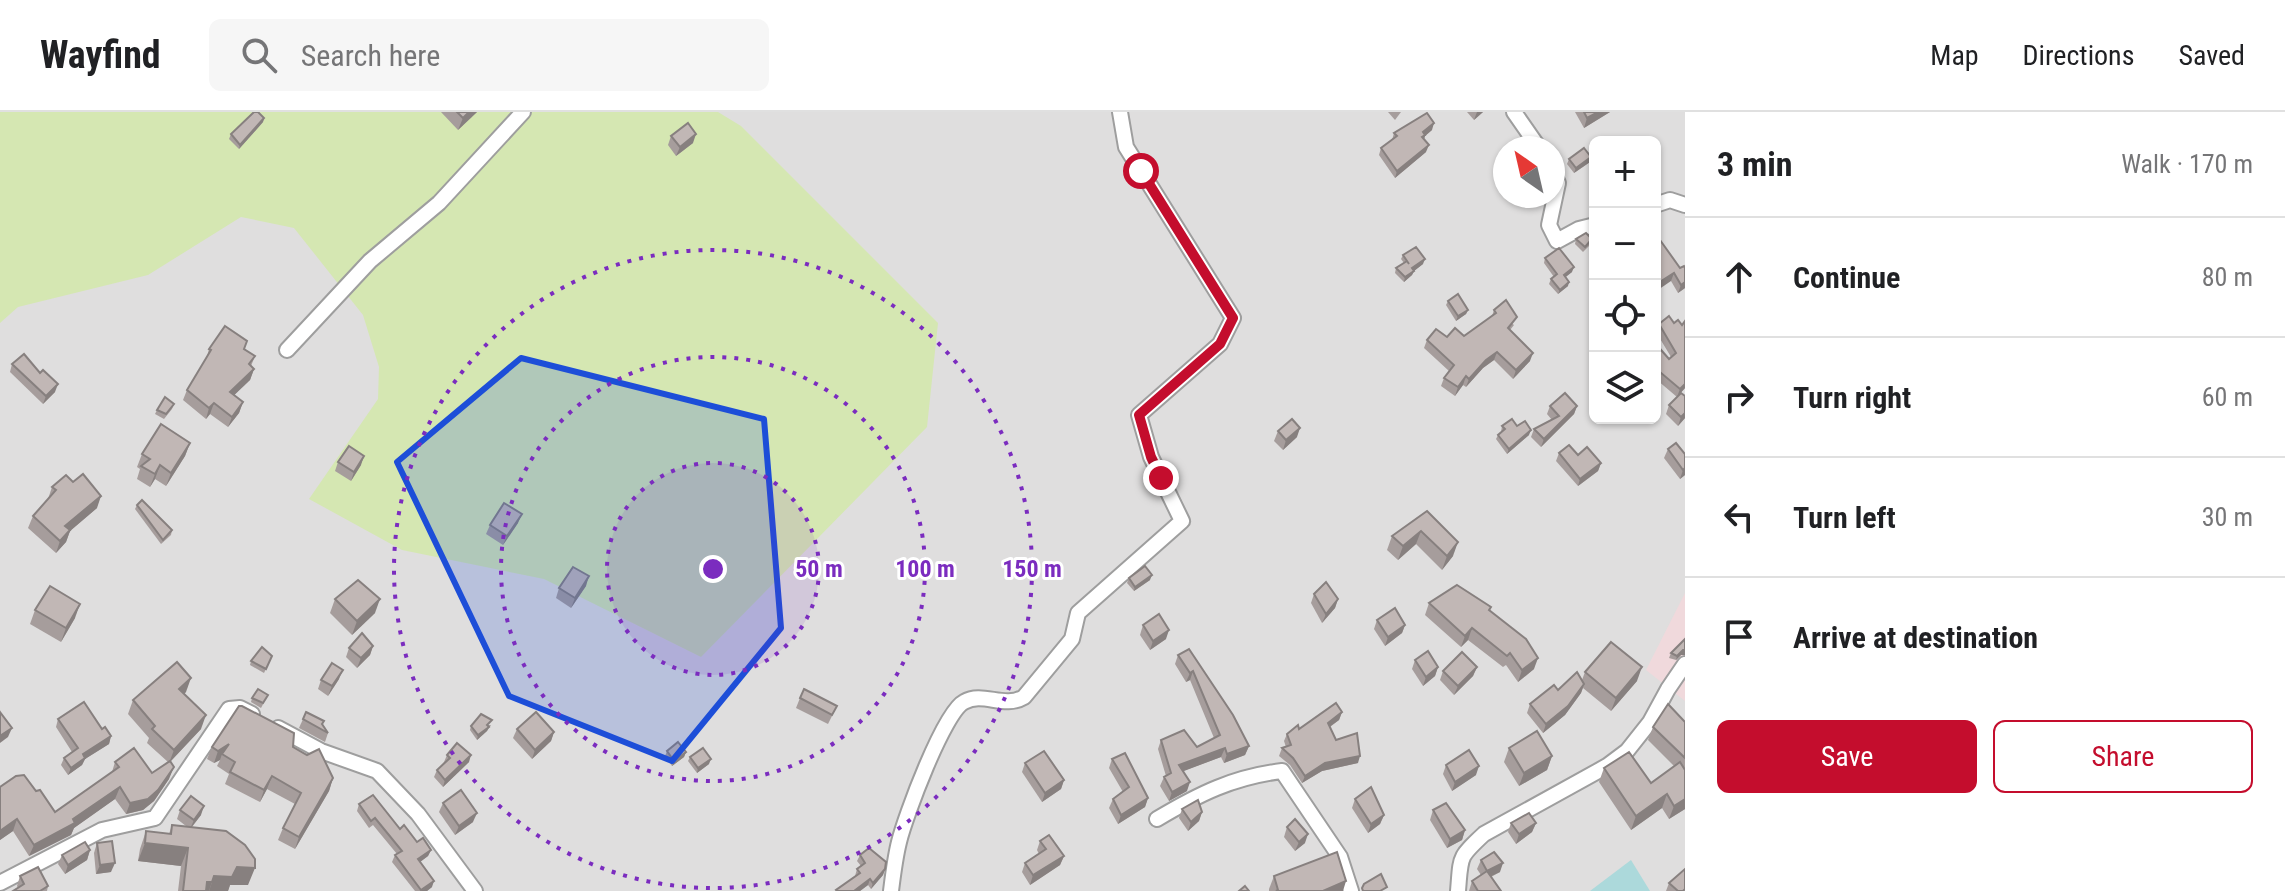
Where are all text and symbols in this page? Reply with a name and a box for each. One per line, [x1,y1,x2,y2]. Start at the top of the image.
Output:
search box [209,19,769,91]
text: Wayfind [40,33,161,77]
icon: search [237,33,281,77]
text: Search here [301,38,440,73]
text: Map [1930,39,1979,72]
text: Directions [2023,39,2134,72]
text: Saved [2178,39,2245,72]
north arrow [1493,136,1565,208]
map controls [1589,136,1661,424]
button: + [1589,136,1661,208]
text: 3 min [1717,144,1793,184]
text: Walk · 170 m [2121,149,2253,179]
route start [1123,153,1159,189]
button: − [1589,208,1661,280]
icon: ahead [1717,255,1761,299]
text: Continue [1793,260,1900,295]
text: 80 m [2202,262,2253,292]
button: locate [1589,280,1661,352]
button: layers [1589,352,1661,424]
icon: right [1717,375,1761,419]
text: Turn right [1793,380,1911,415]
text: 60 m [2202,382,2253,412]
route end [1143,460,1179,496]
icon: left [1717,495,1761,539]
text: Turn left [1793,500,1896,535]
text: 30 m [2202,502,2253,532]
centre of rings [699,555,727,583]
text: 50 m [795,555,843,583]
text: 100 m [895,555,955,583]
text: 150 m [1002,555,1062,583]
icon: arrive [1717,615,1761,659]
text: Arrive at destination [1793,620,2038,655]
button: Save [1717,720,1977,793]
button: Share [1993,720,2253,793]

